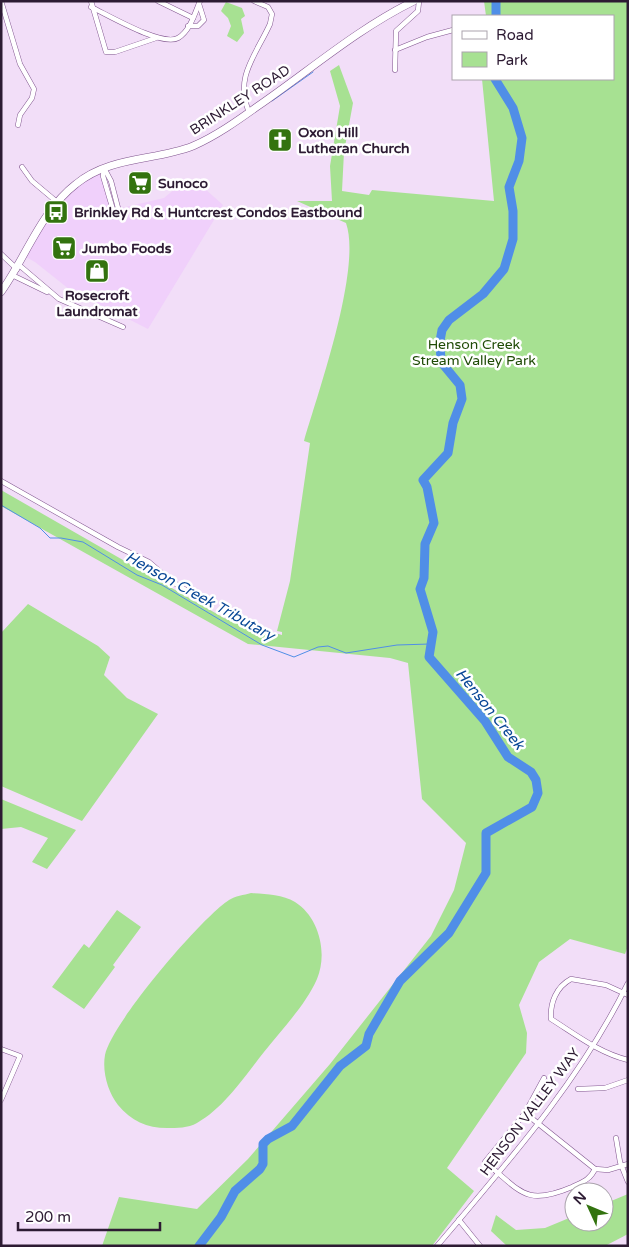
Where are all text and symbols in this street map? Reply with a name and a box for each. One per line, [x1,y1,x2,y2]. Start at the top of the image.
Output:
legend [452,15,614,80]
text: Road [496,26,534,44]
text: Park [496,51,528,69]
street label: BRINKLEY ROAD [187,61,293,139]
place label: Oxon Hill Lutheran Church [298,124,410,157]
church icon: Oxon Hill Lutheran Church [267,127,293,153]
supermarket icon: Sunoco [127,170,153,196]
place label: Sunoco [158,175,208,192]
bus stop icon: Brinkley Rd & Huntcrest Condos Eastbound [43,199,69,225]
place label: Brinkley Rd & Huntcrest Condos Eastbound [74,204,363,221]
supermarket icon: Jumbo Foods [51,235,77,261]
place label: Jumbo Foods [81,240,172,257]
shop icon: Rosecroft Laundromat [84,258,110,284]
place label: Rosecroft Laundromat [56,287,138,320]
park label: Henson Creek Stream Valley Park [412,336,536,369]
water label: Henson Creek Tributary [122,548,279,645]
water label: Henson Creek [452,665,529,755]
street label: HENSON VALLEY WAY [476,1045,584,1179]
north arrow [564,1182,614,1232]
text: N [570,1188,590,1208]
scale bar [18,1200,160,1232]
text: 200 m [25,1208,71,1226]

